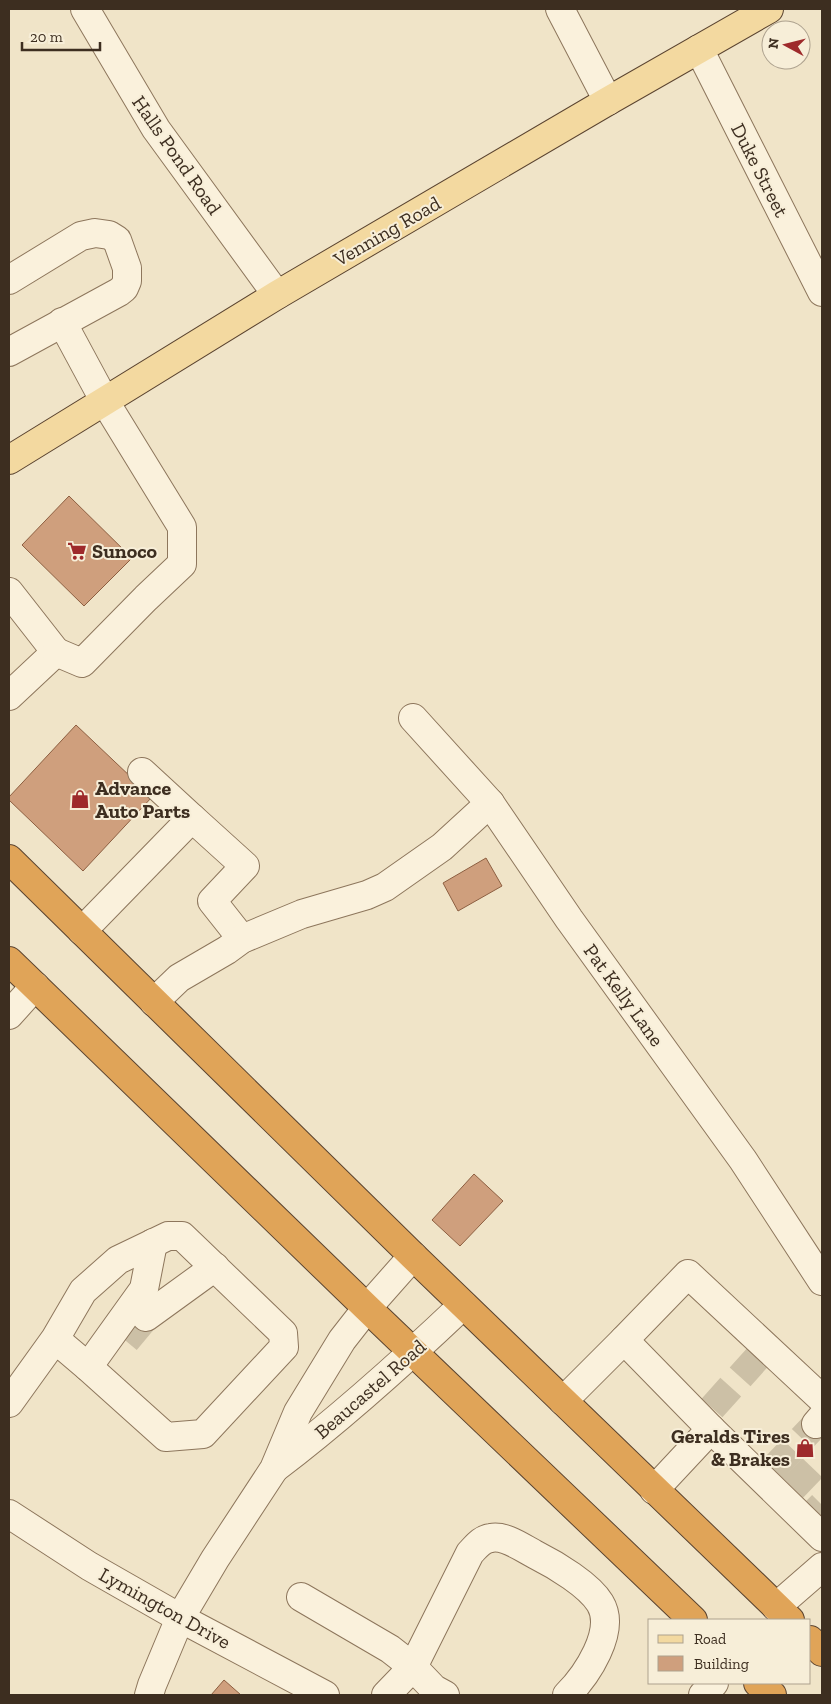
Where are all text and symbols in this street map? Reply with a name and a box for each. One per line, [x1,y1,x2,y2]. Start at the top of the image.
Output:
scale bar [22,20,100,52]
north arrow [761,20,811,70]
text: 20 m [30,28,63,46]
text: N [765,37,783,50]
street label: Halls Pond Road [127,91,227,219]
street label: Duke Street [726,119,794,221]
street label: Venning Road [328,191,445,272]
place label: Sunoco [92,539,158,563]
supermarket icon: Sunoco [66,540,88,562]
place label: Advance Auto Parts [95,776,190,823]
shop icon: Advance Auto Parts [69,788,91,810]
street label: Pat Kelly Lane [579,939,669,1051]
street label: Beaucastel Road [309,1334,431,1444]
place label: Geralds Tires & Brakes [671,1424,790,1471]
shop icon: Geralds Tires & Brakes [794,1437,816,1459]
street label: Lymington Drive [95,1562,235,1654]
legend [648,1619,811,1684]
text: Road [694,1630,727,1648]
text: Building [694,1655,749,1673]

